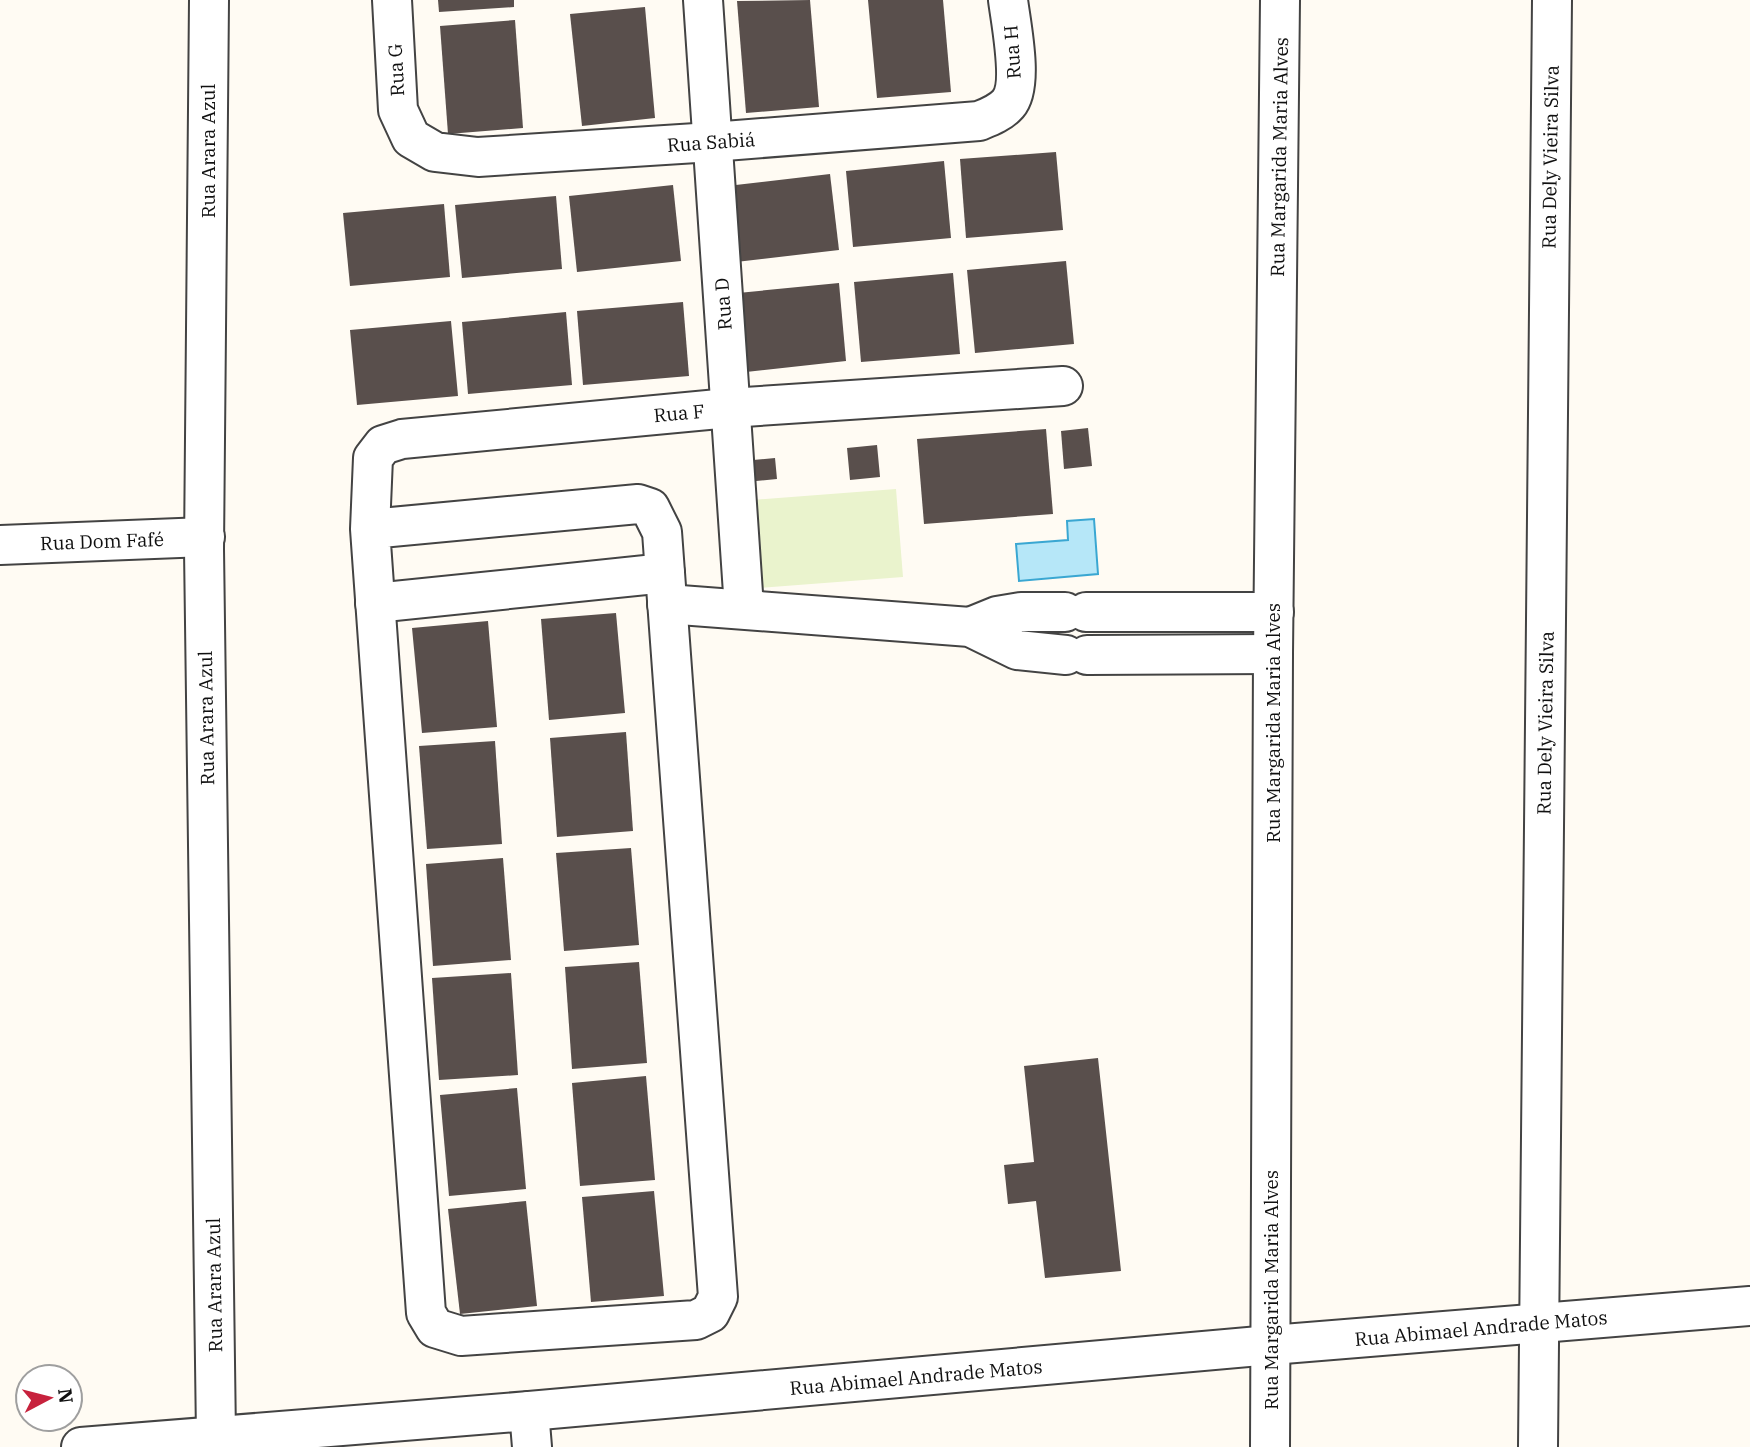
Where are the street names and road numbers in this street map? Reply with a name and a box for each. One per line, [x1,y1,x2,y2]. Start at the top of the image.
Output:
street label: Rua H [998,24,1026,80]
street label: Rua Margarida Maria Alves [1265,37,1293,277]
street label: Rua G [383,43,409,97]
street label: Rua Dely Vieira Silva [1536,65,1564,249]
street label: Rua Arara Azul [196,83,220,218]
street label: Rua Sabiá [666,127,756,157]
street label: Rua D [709,277,737,331]
street label: Rua F [652,399,706,427]
street label: Rua Dom Fafé [40,527,164,555]
street label: Rua Margarida Maria Alves [1261,603,1285,843]
street label: Rua Dely Vieira Silva [1531,631,1559,815]
street label: Rua Arara Azul [193,650,219,786]
street label: Rua Margarida Maria Alves [1259,1170,1283,1410]
street label: Rua Arara Azul [201,1217,227,1353]
street label: Rua Abimael Andrade Matos [1354,1305,1608,1351]
street label: Rua Abimael Andrade Matos [789,1354,1043,1400]

